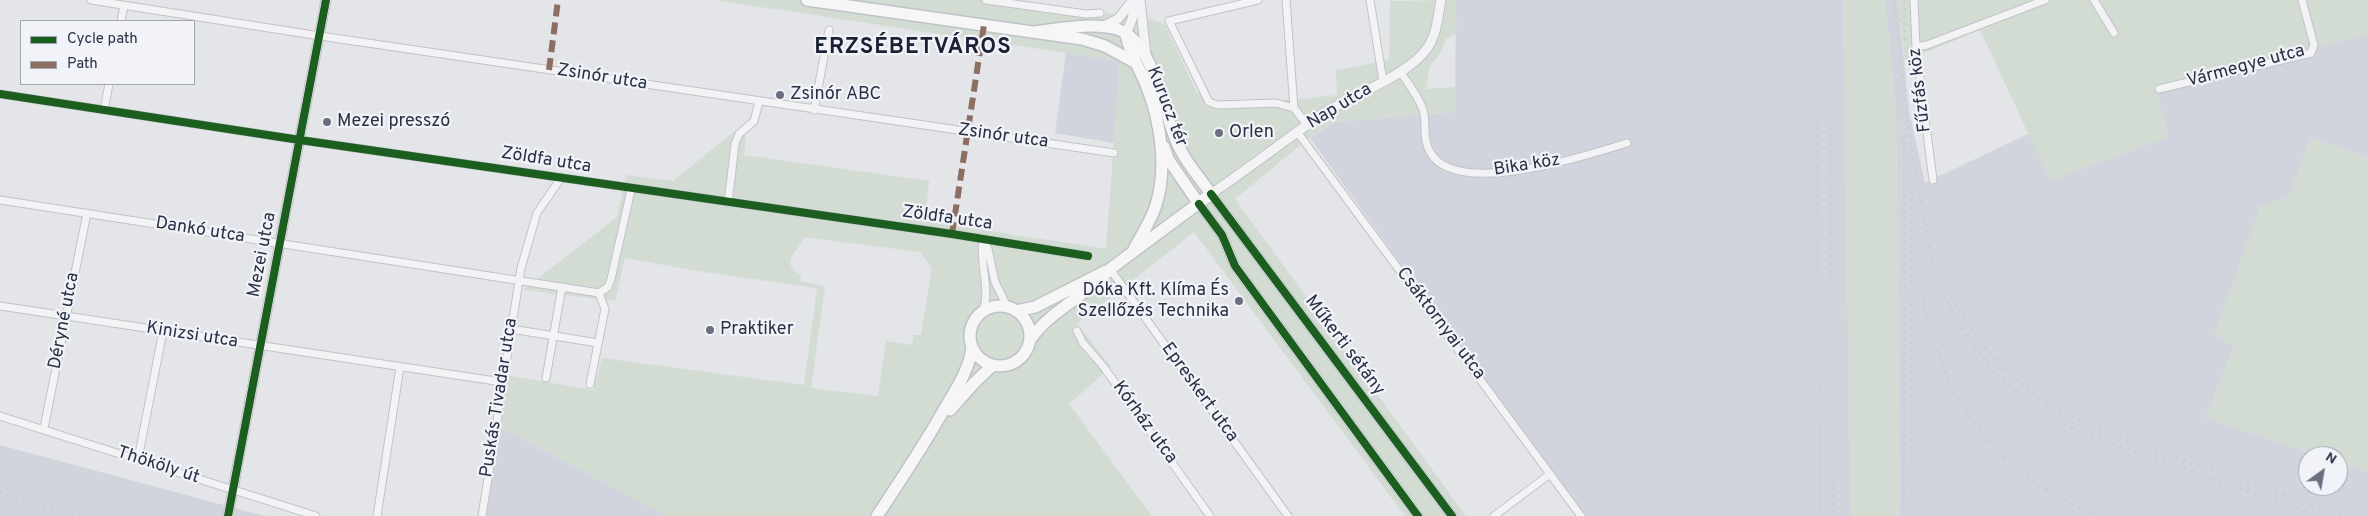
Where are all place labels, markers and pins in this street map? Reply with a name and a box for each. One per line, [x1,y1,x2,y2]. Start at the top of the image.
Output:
place label: Zsinór ABC [790,84,881,106]
marker: Zsinór ABC [774,89,786,101]
place label: Mezei presszó [337,111,450,133]
marker: Mezei presszó [321,116,333,128]
place label: Orlen [1229,122,1274,144]
marker: Orlen [1213,127,1225,139]
place label: Dóka Kft. Klíma És Szellőzés Technika [1078,280,1229,322]
marker: Dóka Kft. Klíma És Szellőzés Technika [1233,295,1245,307]
place label: Praktiker [720,319,794,341]
marker: Praktiker [704,324,716,336]

